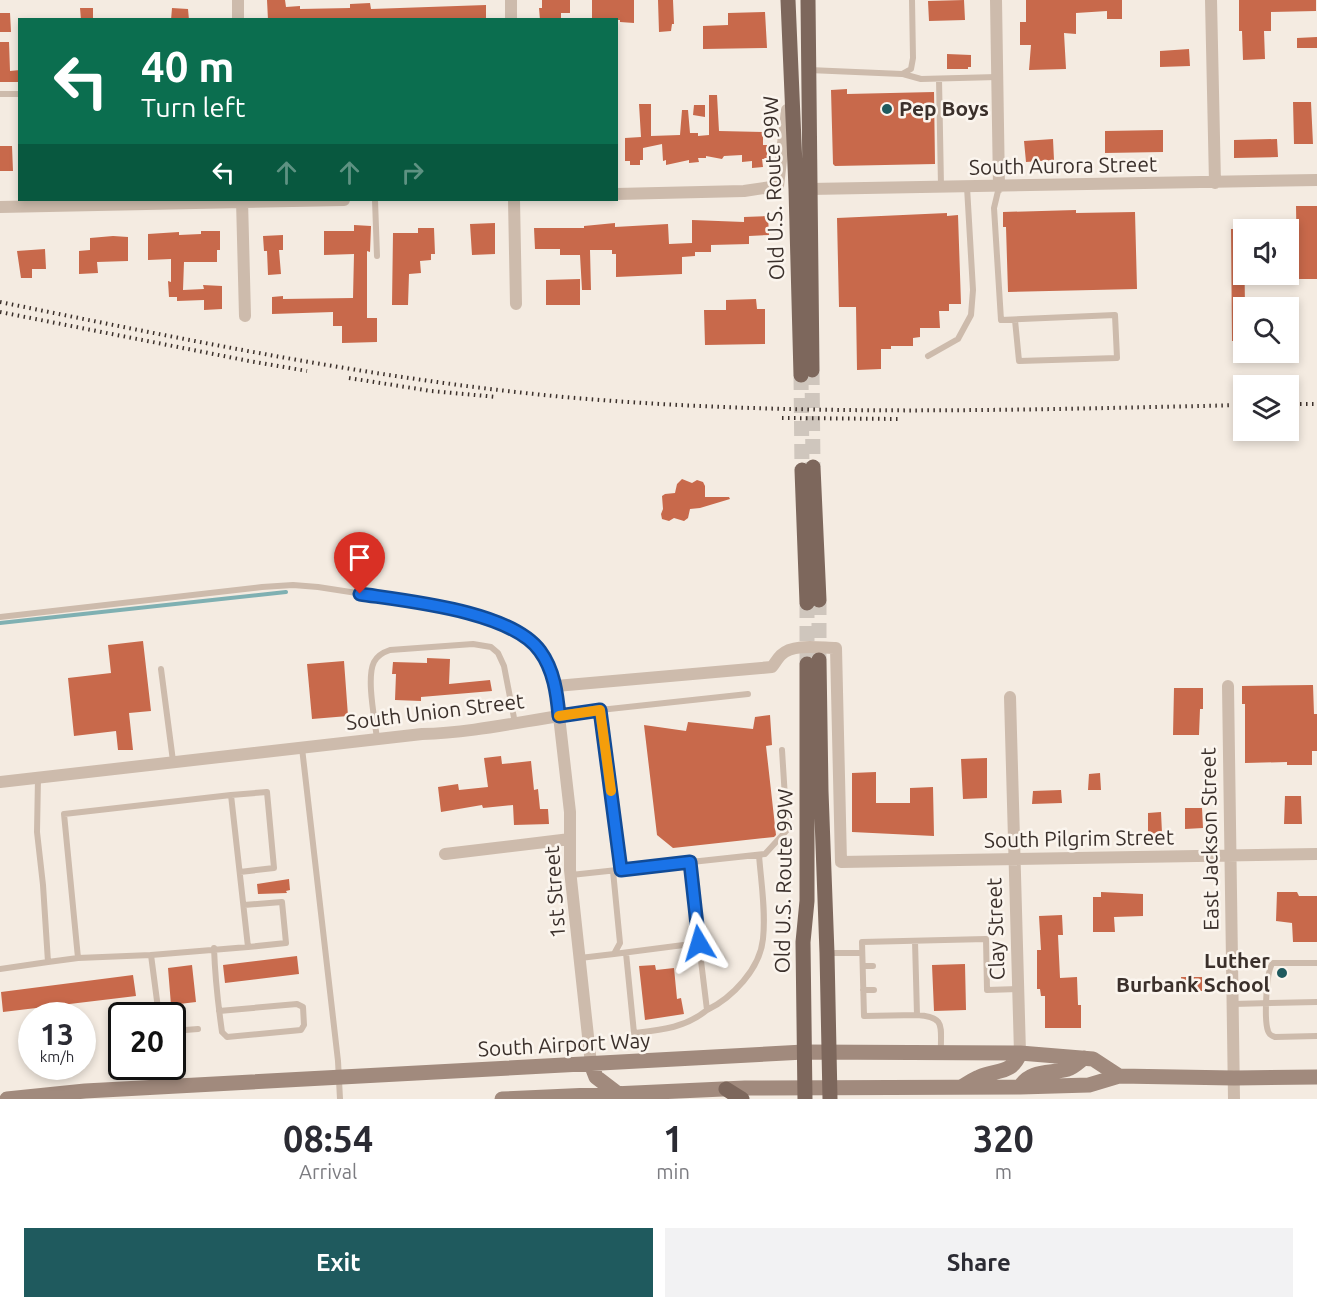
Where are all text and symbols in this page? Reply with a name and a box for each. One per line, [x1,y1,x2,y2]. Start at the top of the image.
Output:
icon: left [42,42,120,120]
text: 40 m [141,43,235,90]
text: Turn left [141,92,245,122]
street label: Old U.S. Route 99W [758,95,788,281]
place label: Pep Boys [899,96,989,120]
marker: Pep Boys [880,102,894,116]
street label: South Aurora Street [969,151,1157,179]
icon: left [207,156,240,189]
icon: ahead [270,156,303,189]
icon: ahead [333,156,366,189]
icon: right [396,156,429,189]
map controls [1233,219,1299,441]
button: sound [1233,219,1299,285]
button: search [1233,297,1299,363]
button: layers [1233,375,1299,441]
pin [334,532,385,594]
icon: arrive [343,541,376,574]
street label: South Union Street [344,688,525,734]
street label: East Jackson Street [1195,747,1223,931]
street label: Old U.S. Route 99W [769,788,797,973]
street label: South Pilgrim Street [984,824,1174,852]
street label: 1st Street [539,845,569,939]
street label: Clay Street [981,877,1009,981]
position arrow [667,911,731,975]
place label: Luther Burbank School [1116,948,1270,996]
marker: Luther Burbank School [1275,966,1289,980]
speed limit sign: 20 [108,1002,186,1080]
text: 13 [40,1017,74,1051]
street label: South Airport Way [477,1028,651,1061]
text: km/h [40,1048,74,1065]
text: 08:54 [283,1118,373,1159]
text: 1 [663,1118,683,1159]
text: 320 [973,1118,1034,1159]
text: Arrival [299,1160,357,1183]
text: min [656,1160,690,1183]
text: m [995,1160,1012,1183]
button: Exit [24,1228,653,1297]
button: Share [665,1228,1293,1297]

